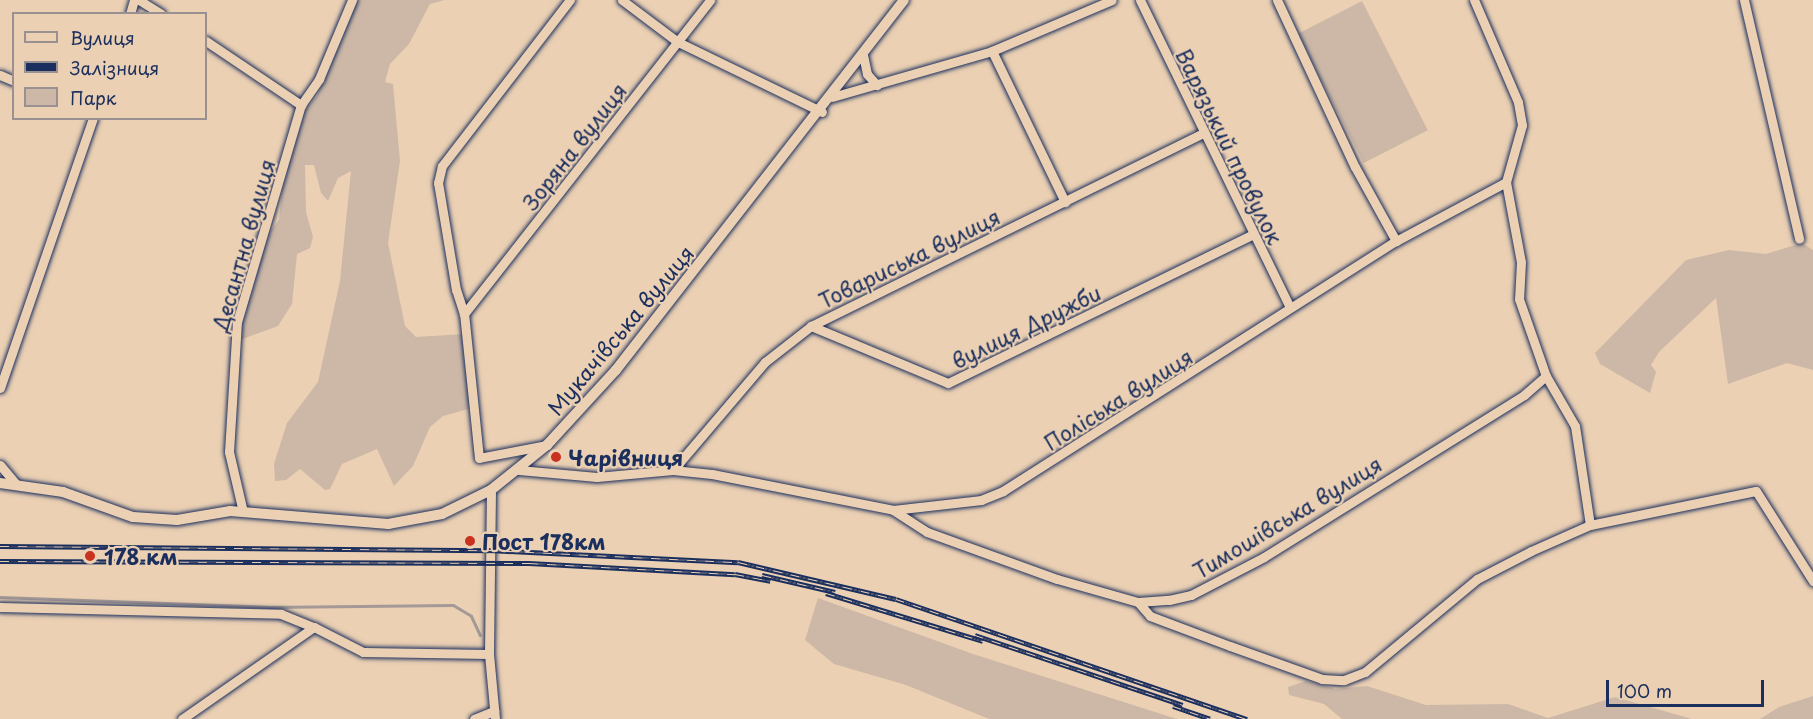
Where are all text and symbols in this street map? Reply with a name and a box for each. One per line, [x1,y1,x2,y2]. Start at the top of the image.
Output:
legend [12,12,207,120]
text: Вулиця [70,24,135,51]
street label: Варязький провулок [1172,44,1288,248]
text: Залізниця [70,54,159,81]
street label: Зоряна вулиця [516,77,632,215]
text: Парк [70,84,116,111]
street label: Десантна вулиця [206,156,280,334]
street label: Товариська вулиця [814,203,1004,313]
street label: Мукачівська вулиця [541,240,699,420]
street label: вулиця Дружби [947,279,1105,373]
street label: Поліська вулиця [1039,343,1197,455]
place label: Чарівниця [568,444,683,470]
marker: Чарівниця [549,450,563,464]
street label: Тимошівська вулиця [1188,450,1386,584]
place label: Пост 178км [482,528,606,554]
marker: Пост 178км [463,534,477,548]
place label: 178 км [104,543,177,569]
marker: 178 км [81,547,99,565]
scale bar [1609,668,1766,706]
text: 100 m [1617,677,1672,704]

